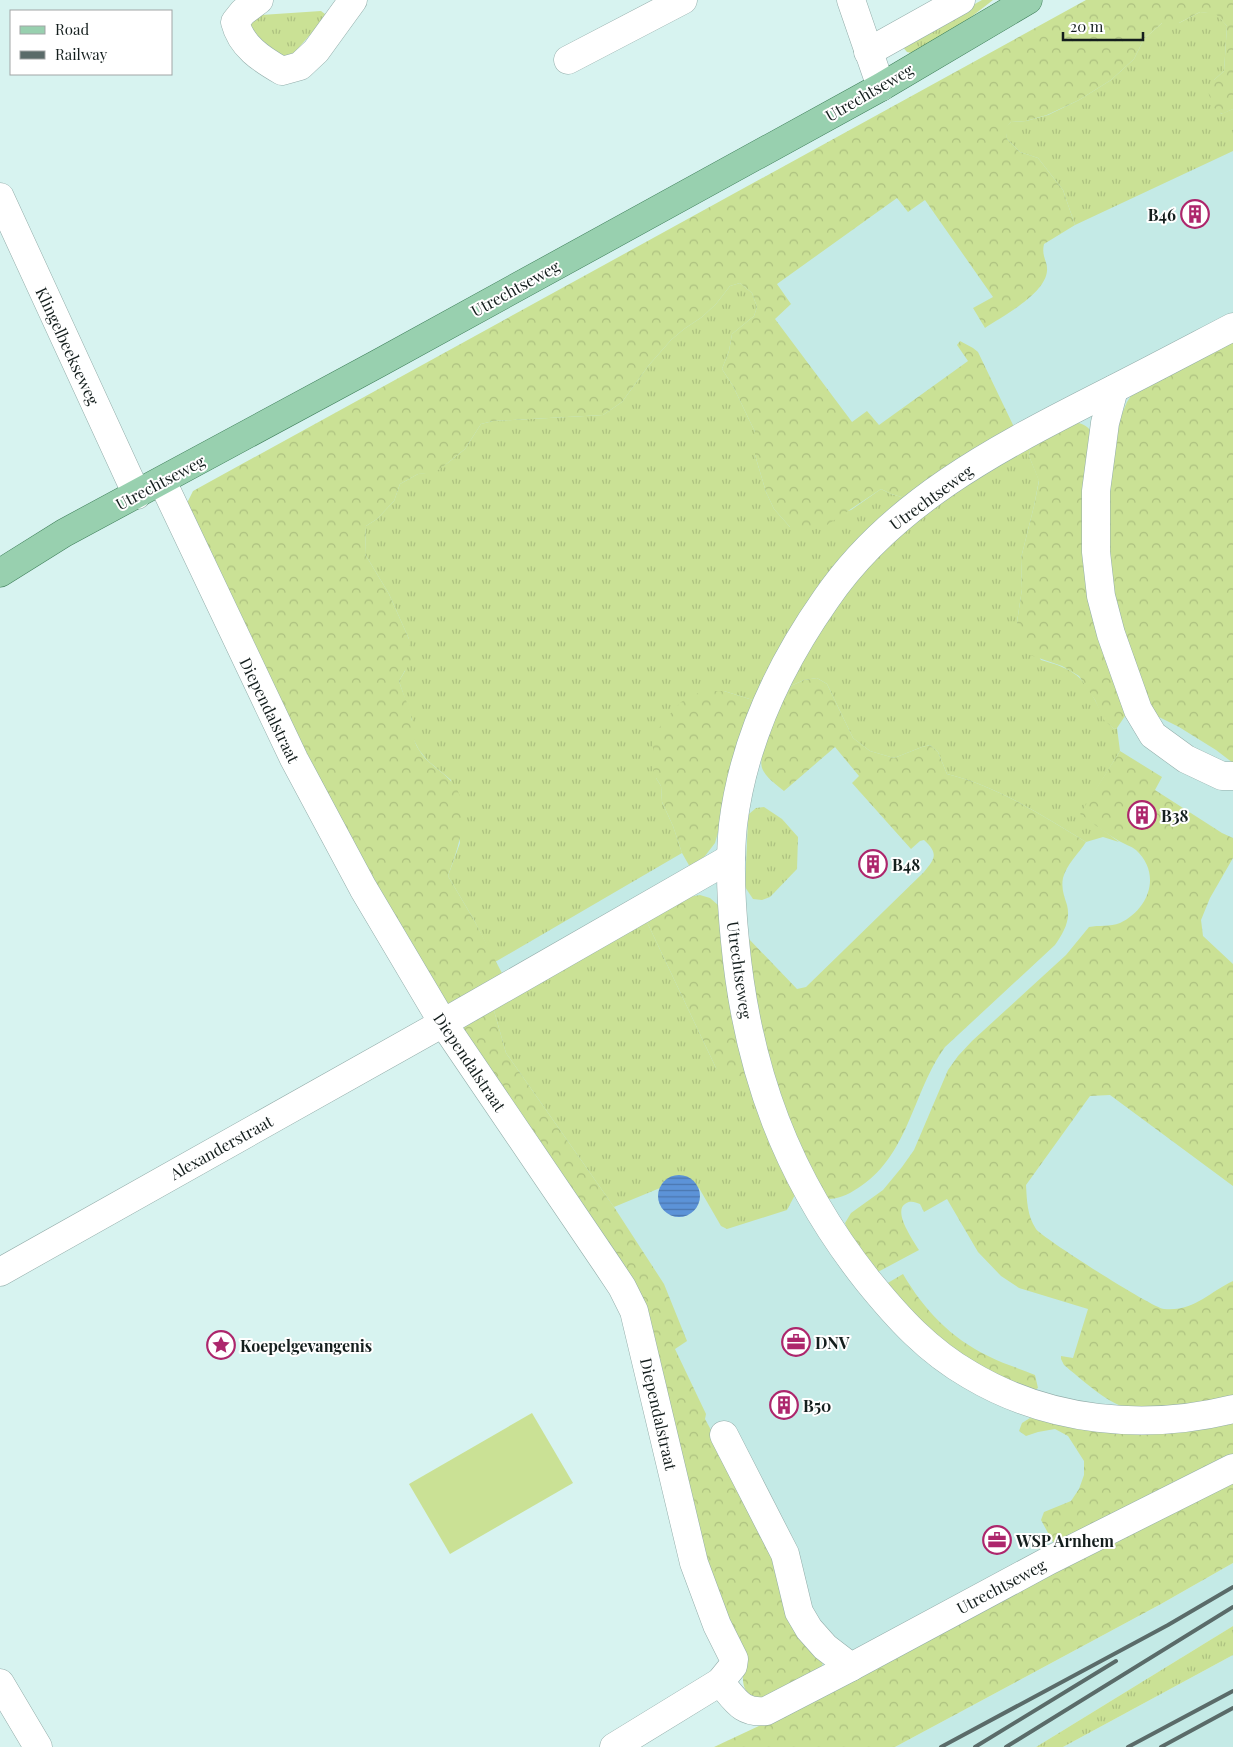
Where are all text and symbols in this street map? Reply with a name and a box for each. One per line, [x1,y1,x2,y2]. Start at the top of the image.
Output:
legend [10,10,172,75]
scale bar [1063,10,1143,42]
text: 20 m [1070,16,1104,36]
text: Road [55,19,89,39]
text: Railway [55,44,108,64]
street label: Utrechtseweg [821,58,917,126]
building icon: B46 [1180,199,1210,229]
place label: B46 [1148,204,1176,225]
street label: Utrechtseweg [467,255,564,321]
street label: Klingelbeekseweg [31,284,105,409]
street label: Utrechtseweg [112,449,209,514]
street label: Utrechtseweg [885,459,977,534]
street label: Diependalstraat [235,654,305,766]
building icon: B38 [1127,800,1157,830]
place label: B38 [1161,805,1189,826]
building icon: B48 [858,849,888,879]
place label: B48 [892,854,920,875]
street label: Utrechtseweg [723,920,757,1021]
street label: Diependalstraat [429,1009,511,1116]
street label: Alexanderstraat [165,1110,276,1184]
office icon: DNV [781,1327,811,1357]
place icon: Koepelgevangenis [206,1330,236,1360]
place label: DNV [815,1332,850,1353]
place label: Koepelgevangenis [240,1335,372,1356]
street label: Diependalstraat [636,1356,682,1473]
building icon: B50 [769,1390,799,1420]
place label: B50 [803,1395,831,1416]
office icon: WSP Arnhem [982,1525,1012,1555]
place label: WSP Arnhem [1015,1530,1114,1551]
street label: Utrechtseweg [953,1553,1050,1618]

